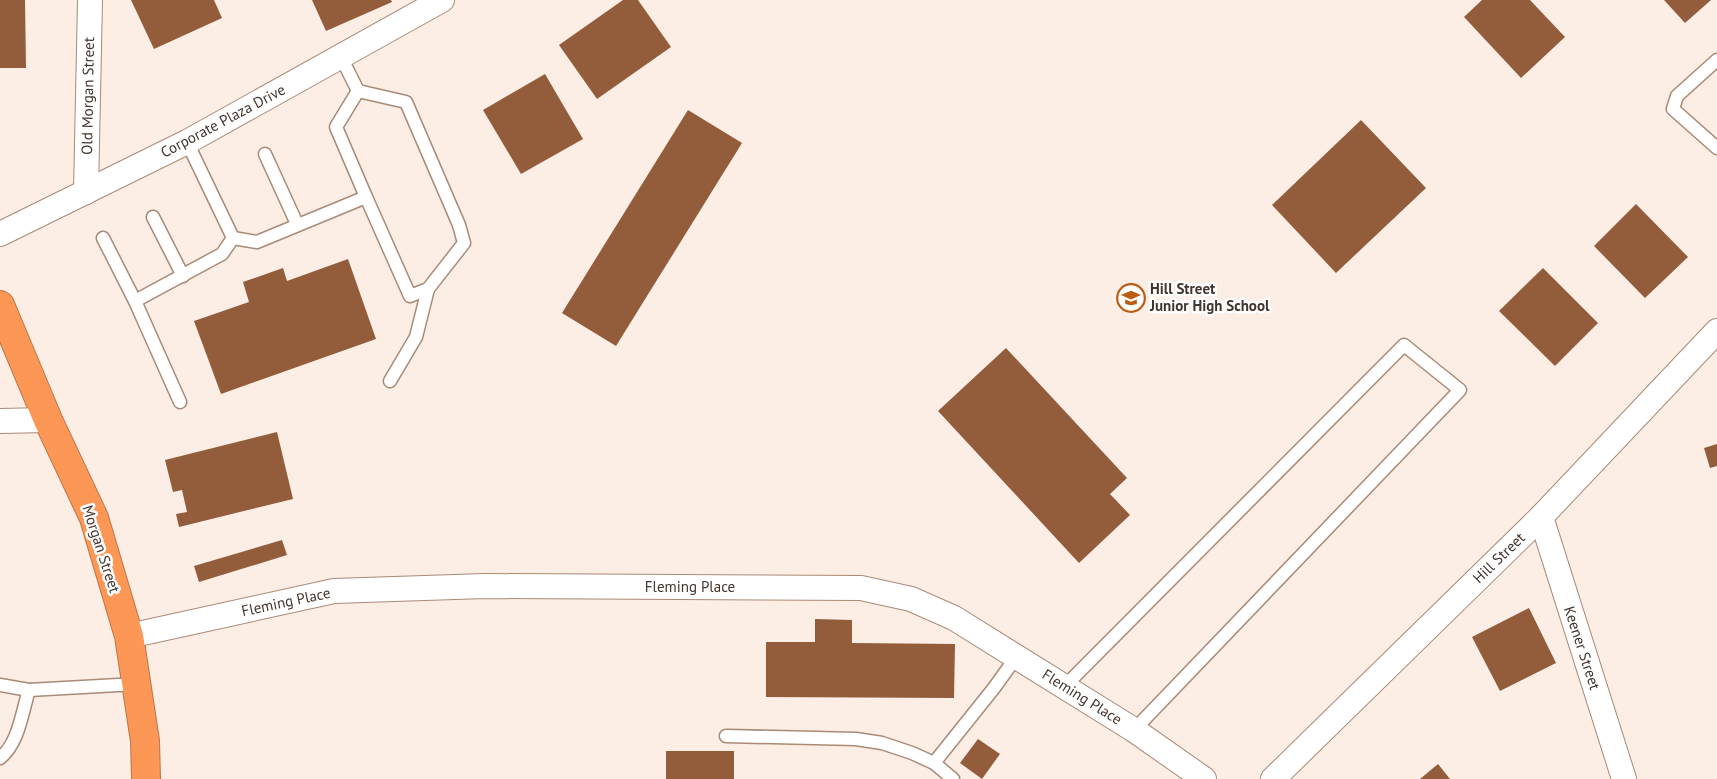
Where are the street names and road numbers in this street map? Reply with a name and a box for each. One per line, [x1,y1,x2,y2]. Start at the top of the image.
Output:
street label: Old Morgan Street [77,37,98,155]
street label: Corporate Plaza Drive [157,80,288,161]
street label: Morgan Street [78,503,125,595]
street label: Hill Street [1469,528,1529,587]
street label: Fleming Place [645,577,735,596]
street label: Fleming Place [240,583,332,620]
street label: Keener Street [1560,604,1605,692]
street label: Fleming Place [1039,665,1126,729]

